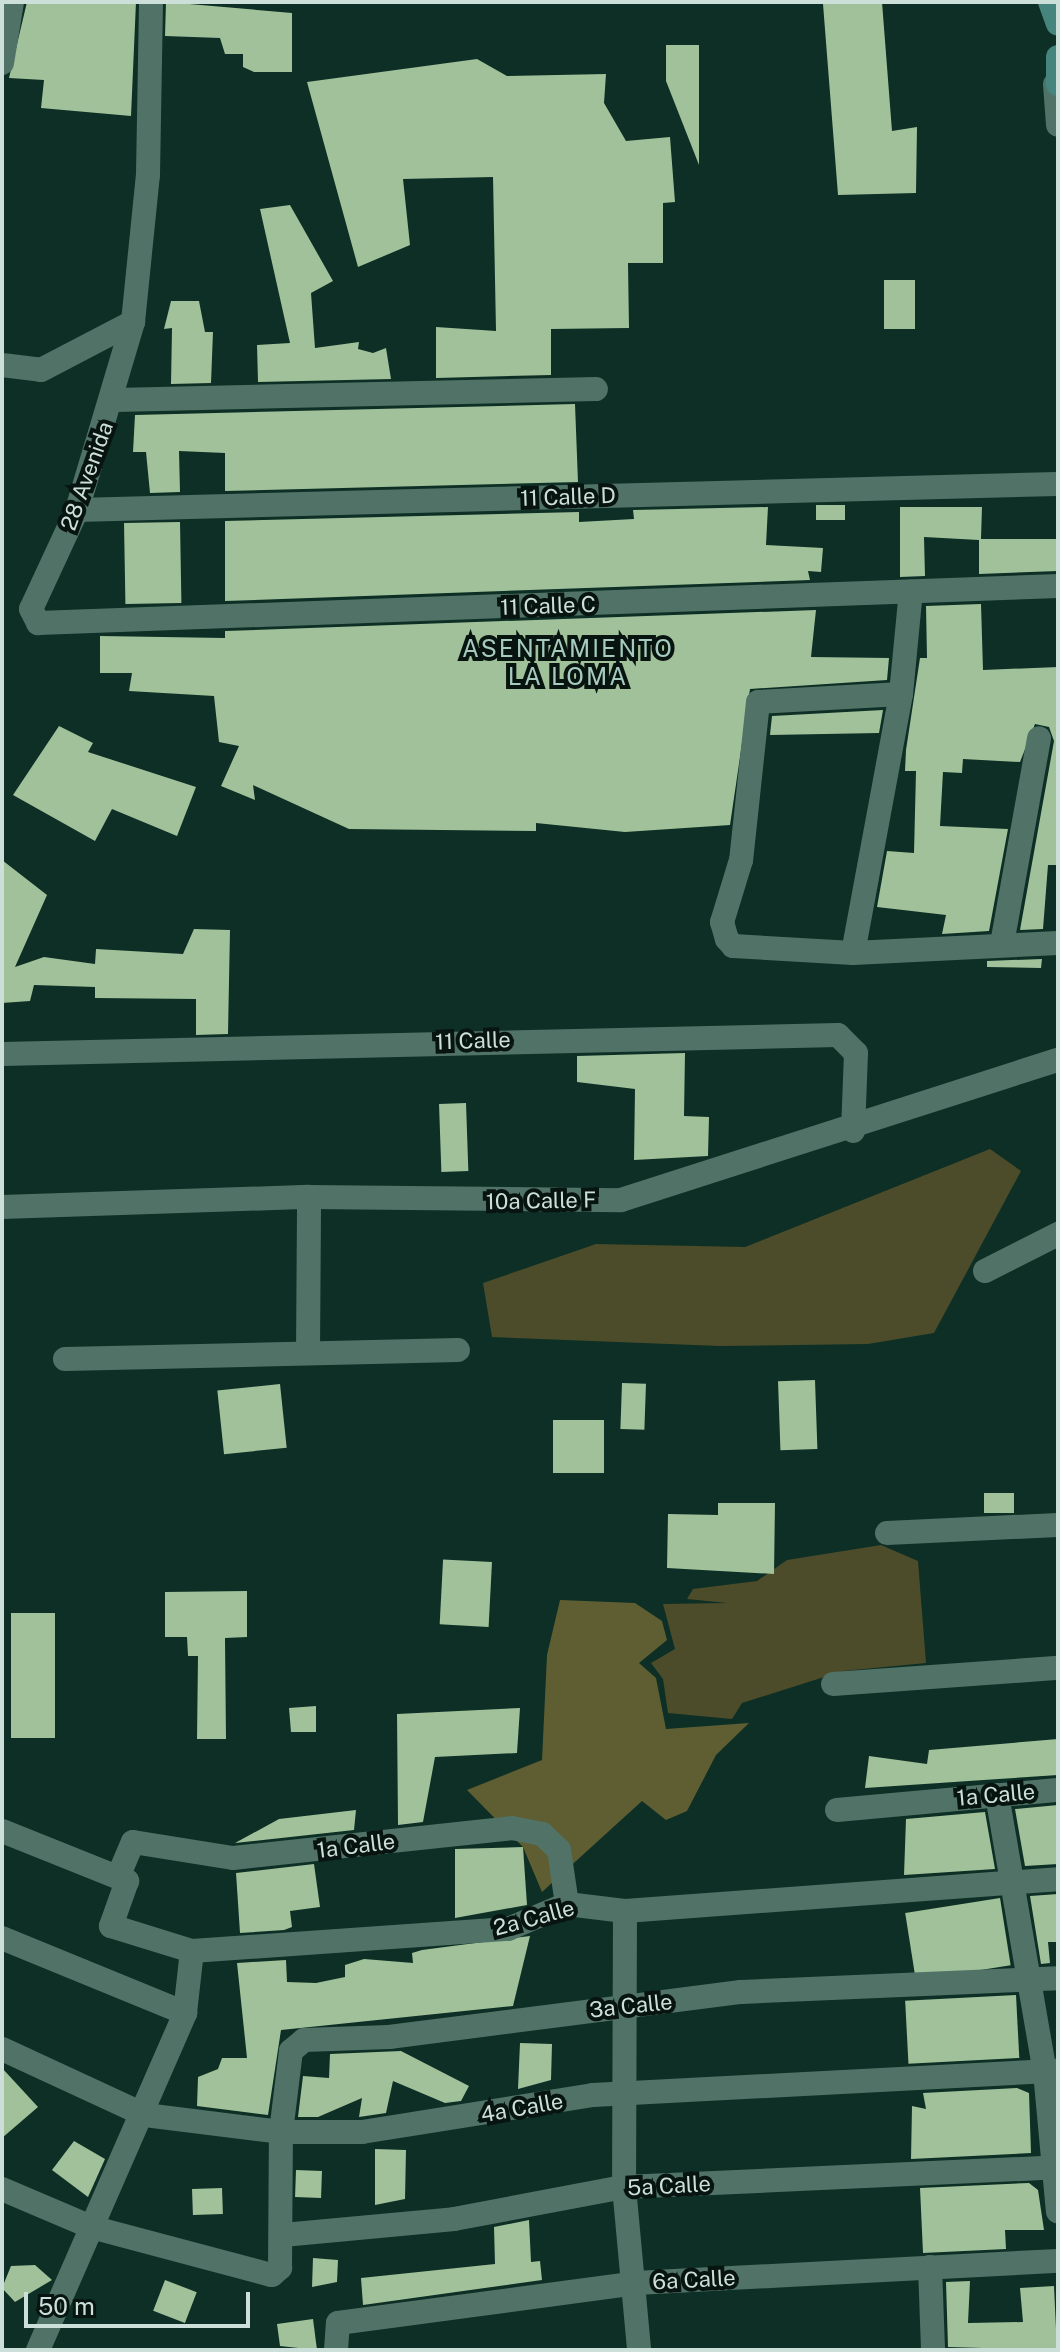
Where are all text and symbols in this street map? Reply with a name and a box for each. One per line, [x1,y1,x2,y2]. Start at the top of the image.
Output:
street label: 28 Avenida [55,418,119,534]
street label: 11 Calle D [520,482,616,512]
street label: 11 Calle C [500,591,596,621]
district label: ASENTAMIENTO LA LOMA [462,635,674,691]
street label: 11 Calle [435,1026,511,1056]
street label: 10a Calle F [486,1187,596,1215]
street label: 1a Calle [956,1778,1036,1812]
street label: 1a Calle [315,1828,397,1864]
street label: 2a Calle [491,1895,577,1941]
street label: 3a Calle [588,1989,674,2023]
street label: 4a Calle [479,2088,565,2128]
street label: 5a Calle [627,2171,711,2201]
street label: 6a Calle [652,2265,736,2295]
scale bar [28,2276,254,2326]
text: 50 m [38,2292,95,2320]

